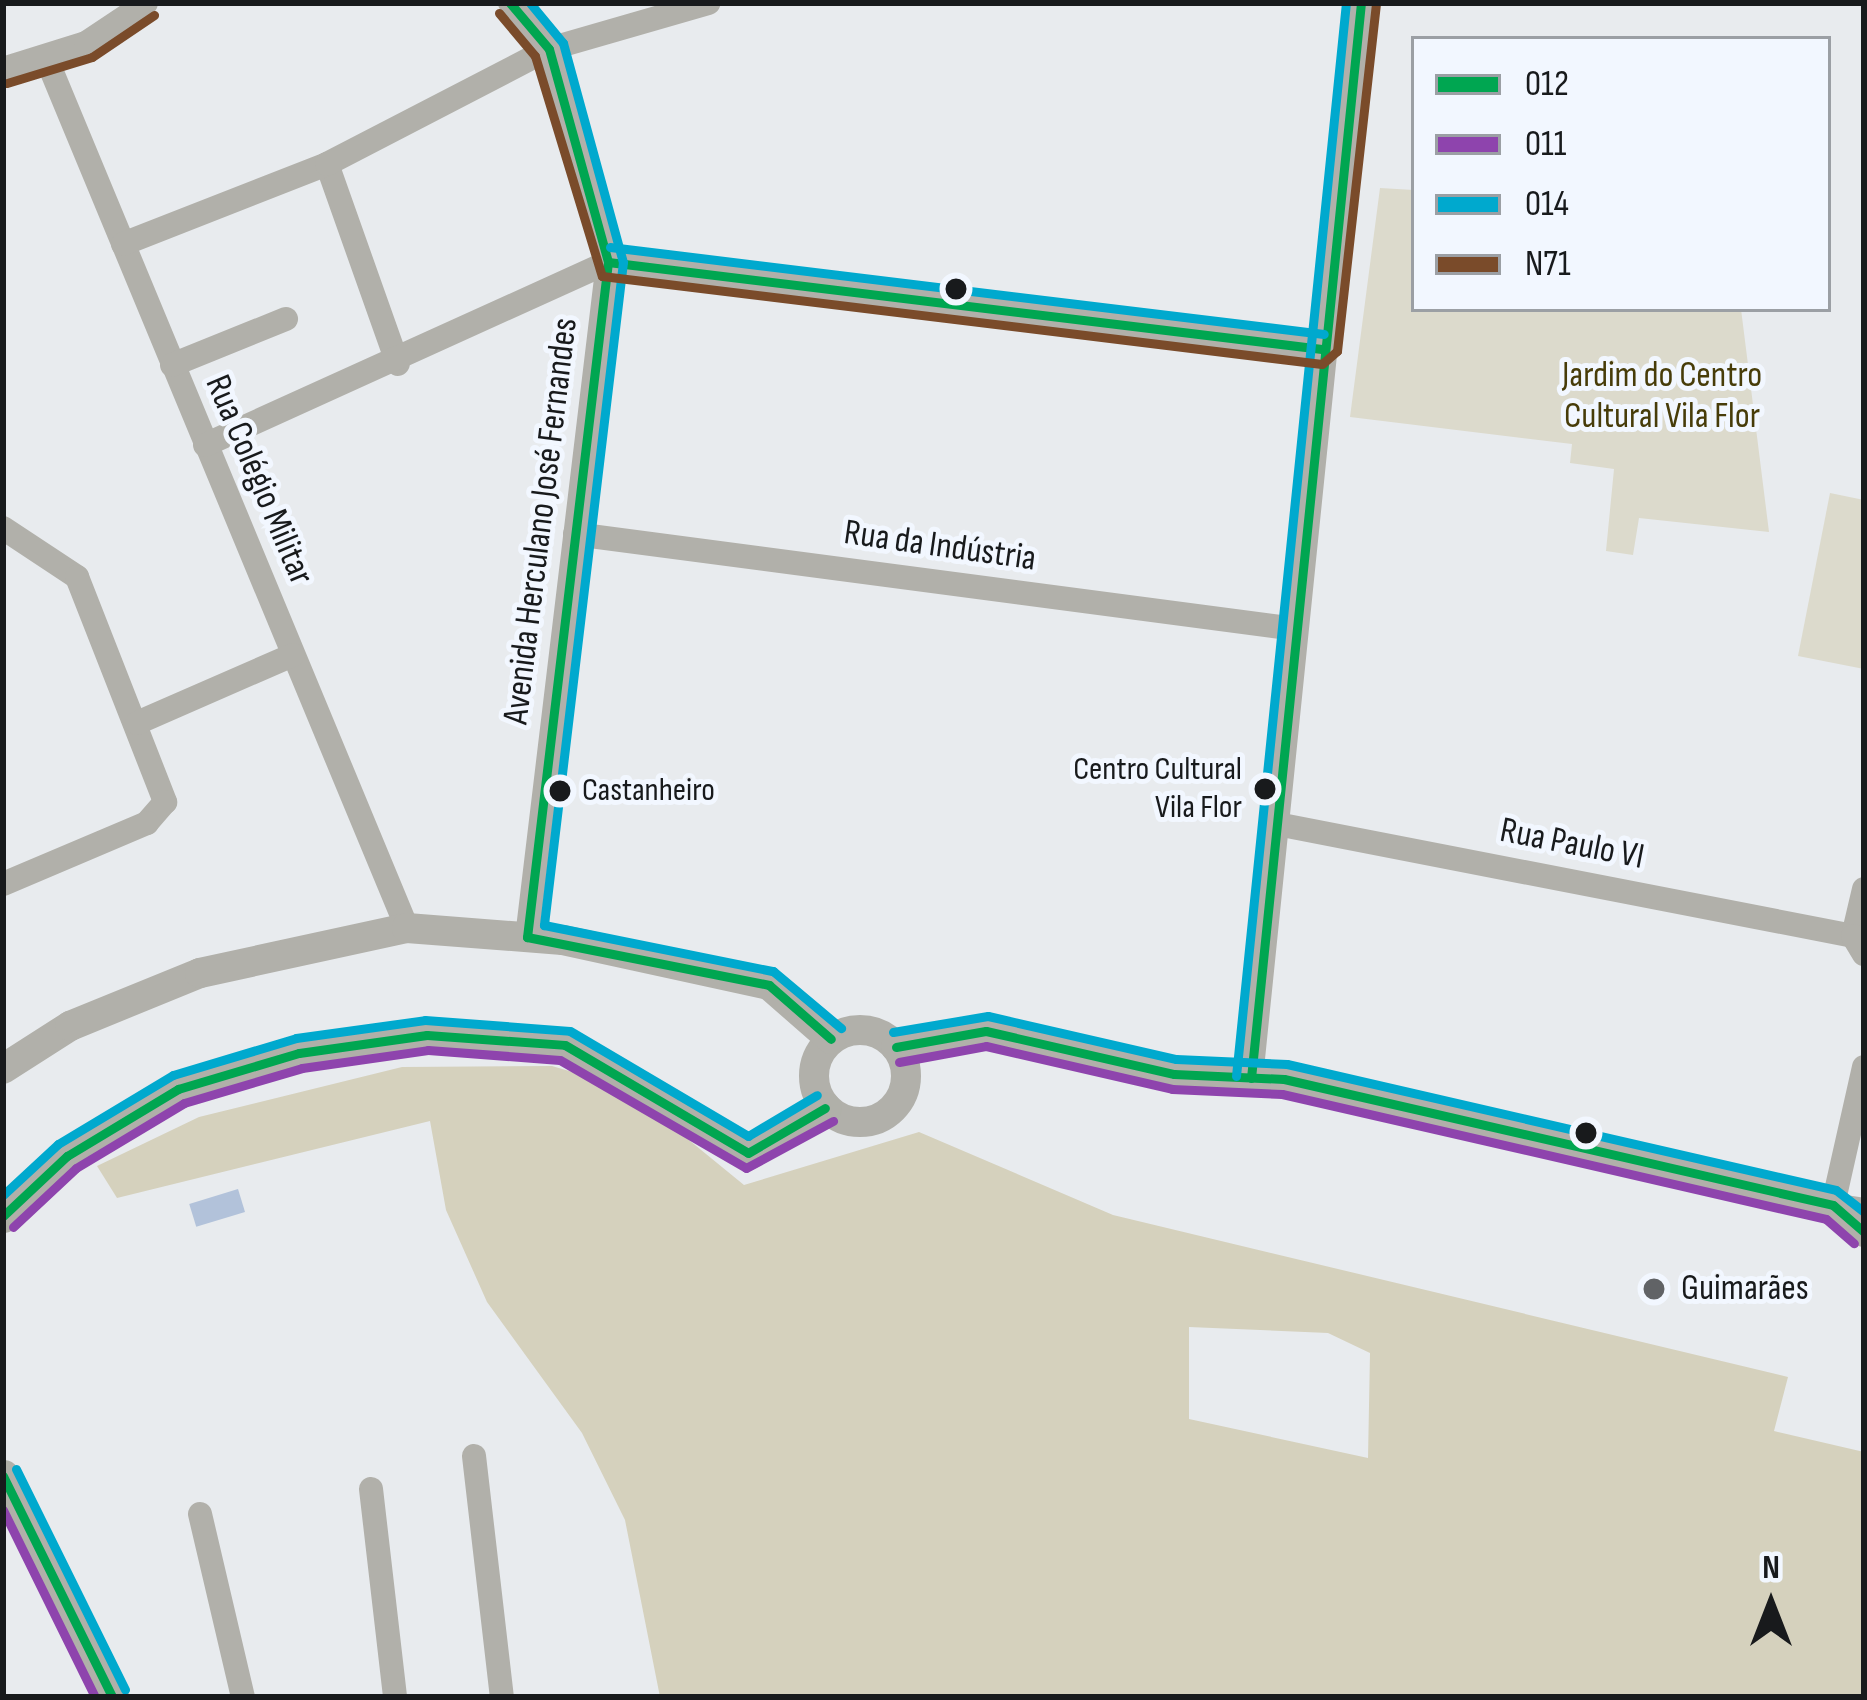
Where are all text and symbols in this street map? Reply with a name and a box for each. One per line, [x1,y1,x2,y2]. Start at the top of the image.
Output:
legend [1411,36,1831,312]
text: 012 [1525,63,1569,106]
text: 011 [1525,123,1566,166]
text: 014 [1525,183,1569,226]
text: N71 [1525,243,1571,286]
unlabelled marker [945,278,967,300]
street label: Avenida Herculano José Fernandes [495,315,587,727]
park label: Jardim do Centro Cultural Vila Flor [1562,353,1762,438]
street label: Rua Colégio Militar [195,369,323,591]
street label: Rua da Indústria [841,511,1039,581]
place label: Centro Cultural Vila Flor [1073,750,1242,828]
place label: Castanheiro [582,771,715,811]
marker: Centro Cultural Vila Flor [1254,778,1276,800]
marker: Castanheiro [549,780,571,802]
street label: Rua Paulo VI [1496,809,1648,879]
unlabelled marker [1575,1122,1597,1144]
place label: Guimarães [1681,1267,1809,1311]
marker: Guimarães [1638,1273,1670,1305]
north arrow [1711,1544,1831,1664]
text: N [1762,1548,1780,1588]

